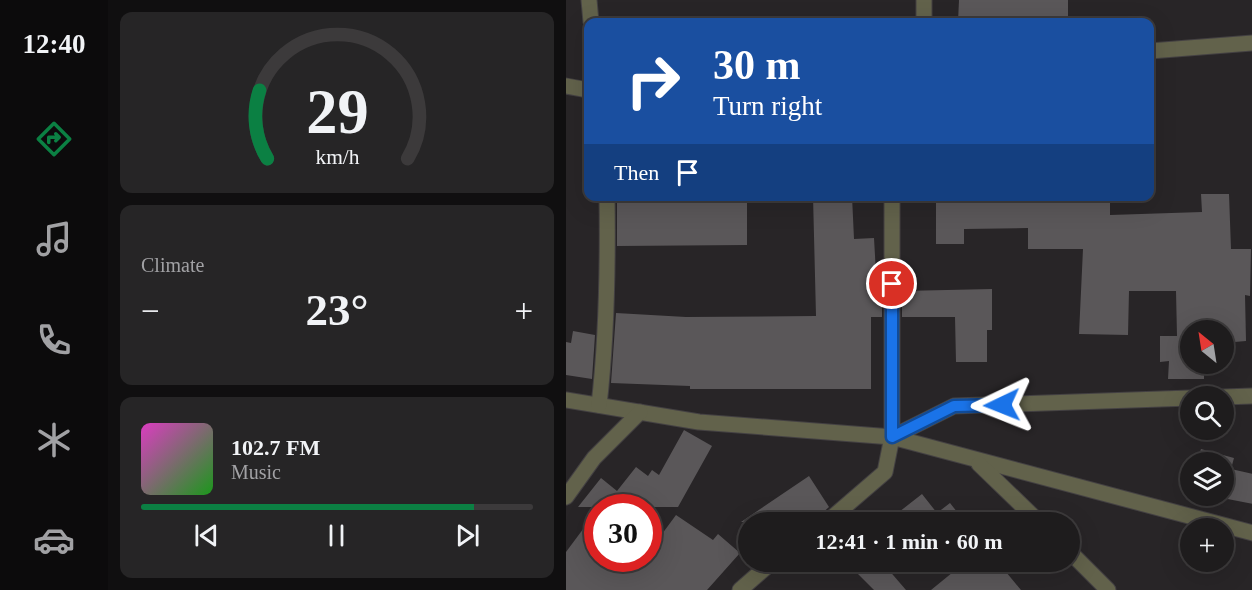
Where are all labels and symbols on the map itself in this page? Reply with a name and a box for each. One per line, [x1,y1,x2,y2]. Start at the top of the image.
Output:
pin [866,258,917,309]
north arrow [1180,320,1234,374]
position arrow [970,373,1034,437]
speed limit sign: 30 [584,494,662,572]

